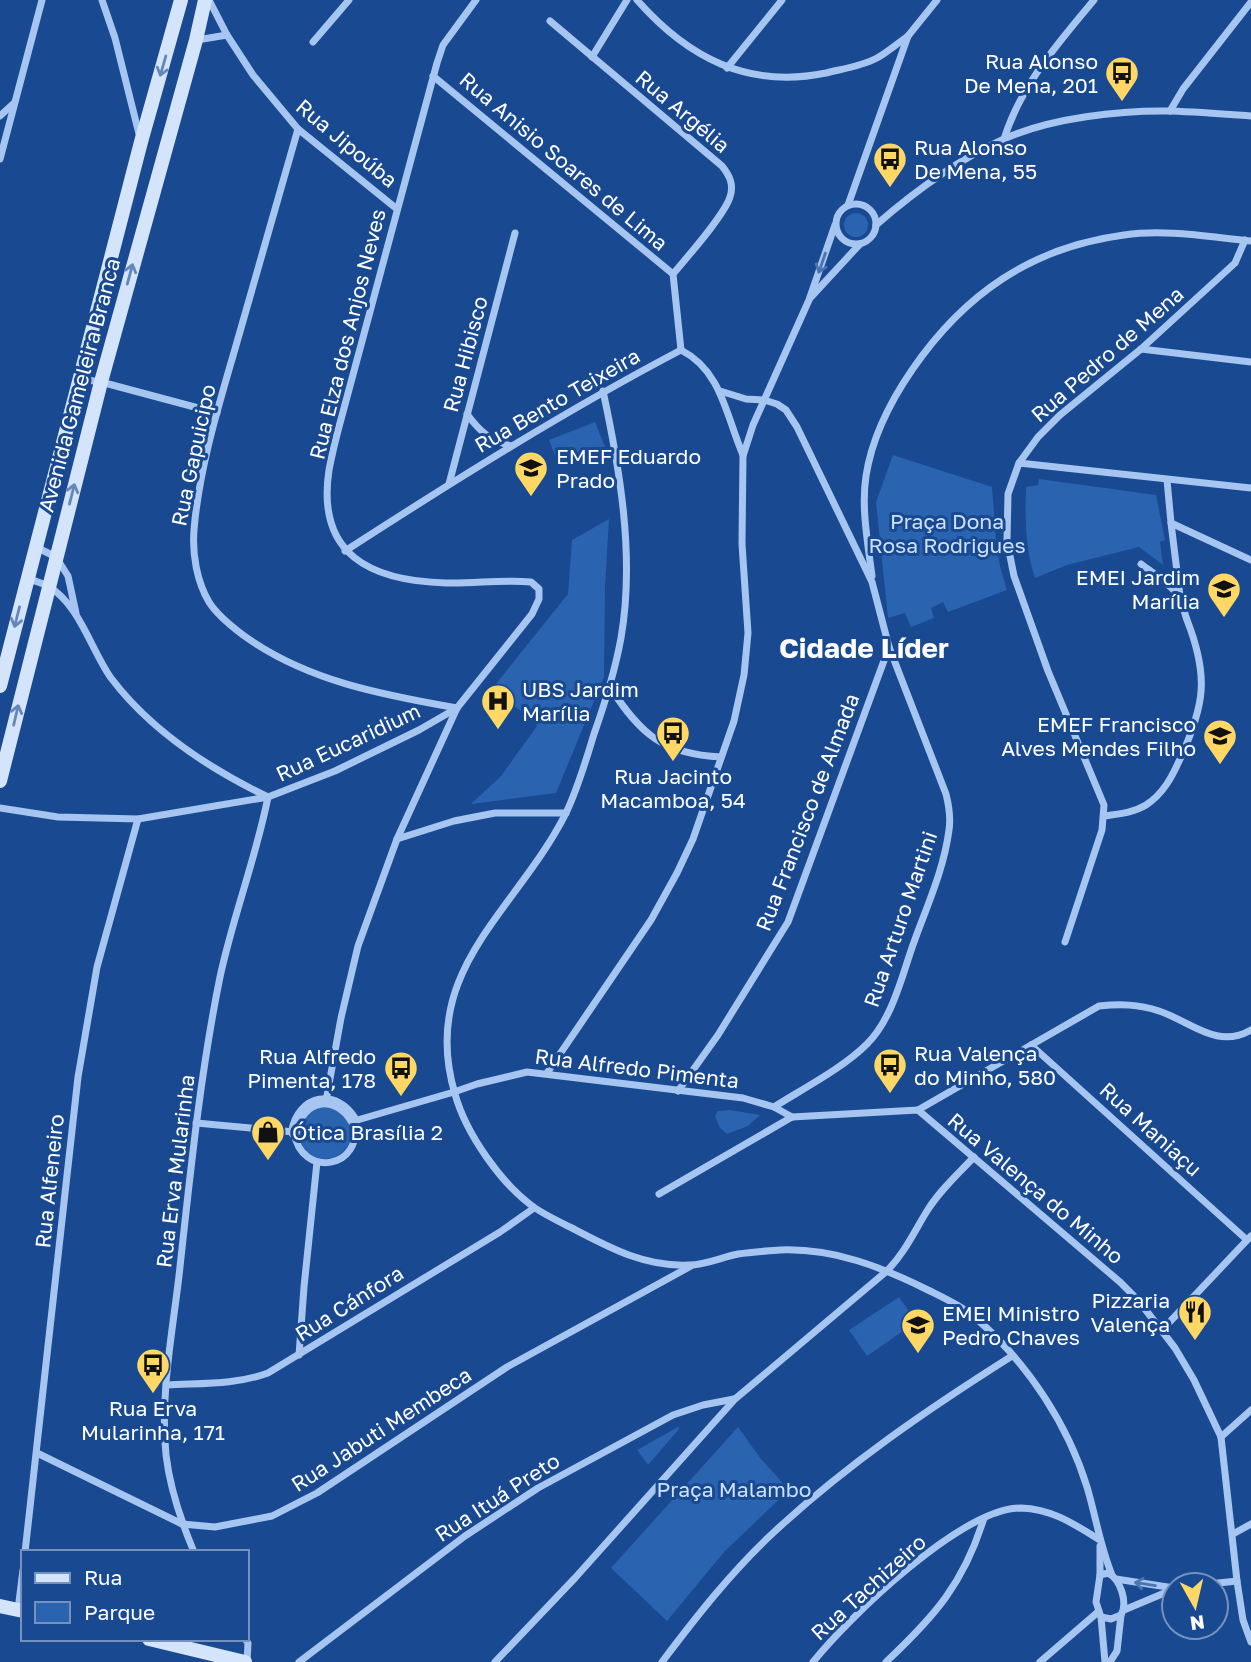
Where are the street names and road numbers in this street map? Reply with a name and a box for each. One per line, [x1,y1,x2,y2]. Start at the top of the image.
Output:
street label: Rua Argélia [631,64,735,158]
street label: Rua Anisio Soares de Lima [455,66,673,256]
street label: Rua Jipoúba [291,93,403,193]
street label: Rua Elza dos Anjos Neves [303,206,391,462]
street label: Avenida Gameleira Branca [33,255,125,515]
street label: Rua Pedro de Mena [1025,281,1189,427]
street label: Rua Hibisco [437,293,493,415]
street label: Rua Bento Teixeira [470,342,644,458]
street label: Rua Gapuicipo [165,382,221,528]
street label: Rua Francisco de Almada [750,690,864,934]
street label: Rua Eucaridium [272,697,424,787]
street label: Rua Arturo Martini [858,828,942,1010]
street label: Rua Alfredo Pimenta [534,1043,740,1093]
street label: Rua Erva Mularinha [150,1073,200,1269]
street label: Rua Maniaçu [1095,1076,1207,1182]
street label: Rua Valença do Minho [943,1107,1129,1269]
street label: Rua Alfeneiro [29,1113,69,1249]
street label: Rua Cánfora [290,1259,408,1347]
street label: Rua Jabuti Membeca [286,1361,476,1497]
street label: Rua Ituá Preto [430,1447,564,1547]
street label: Rua Tachizeiro [805,1529,931,1645]

